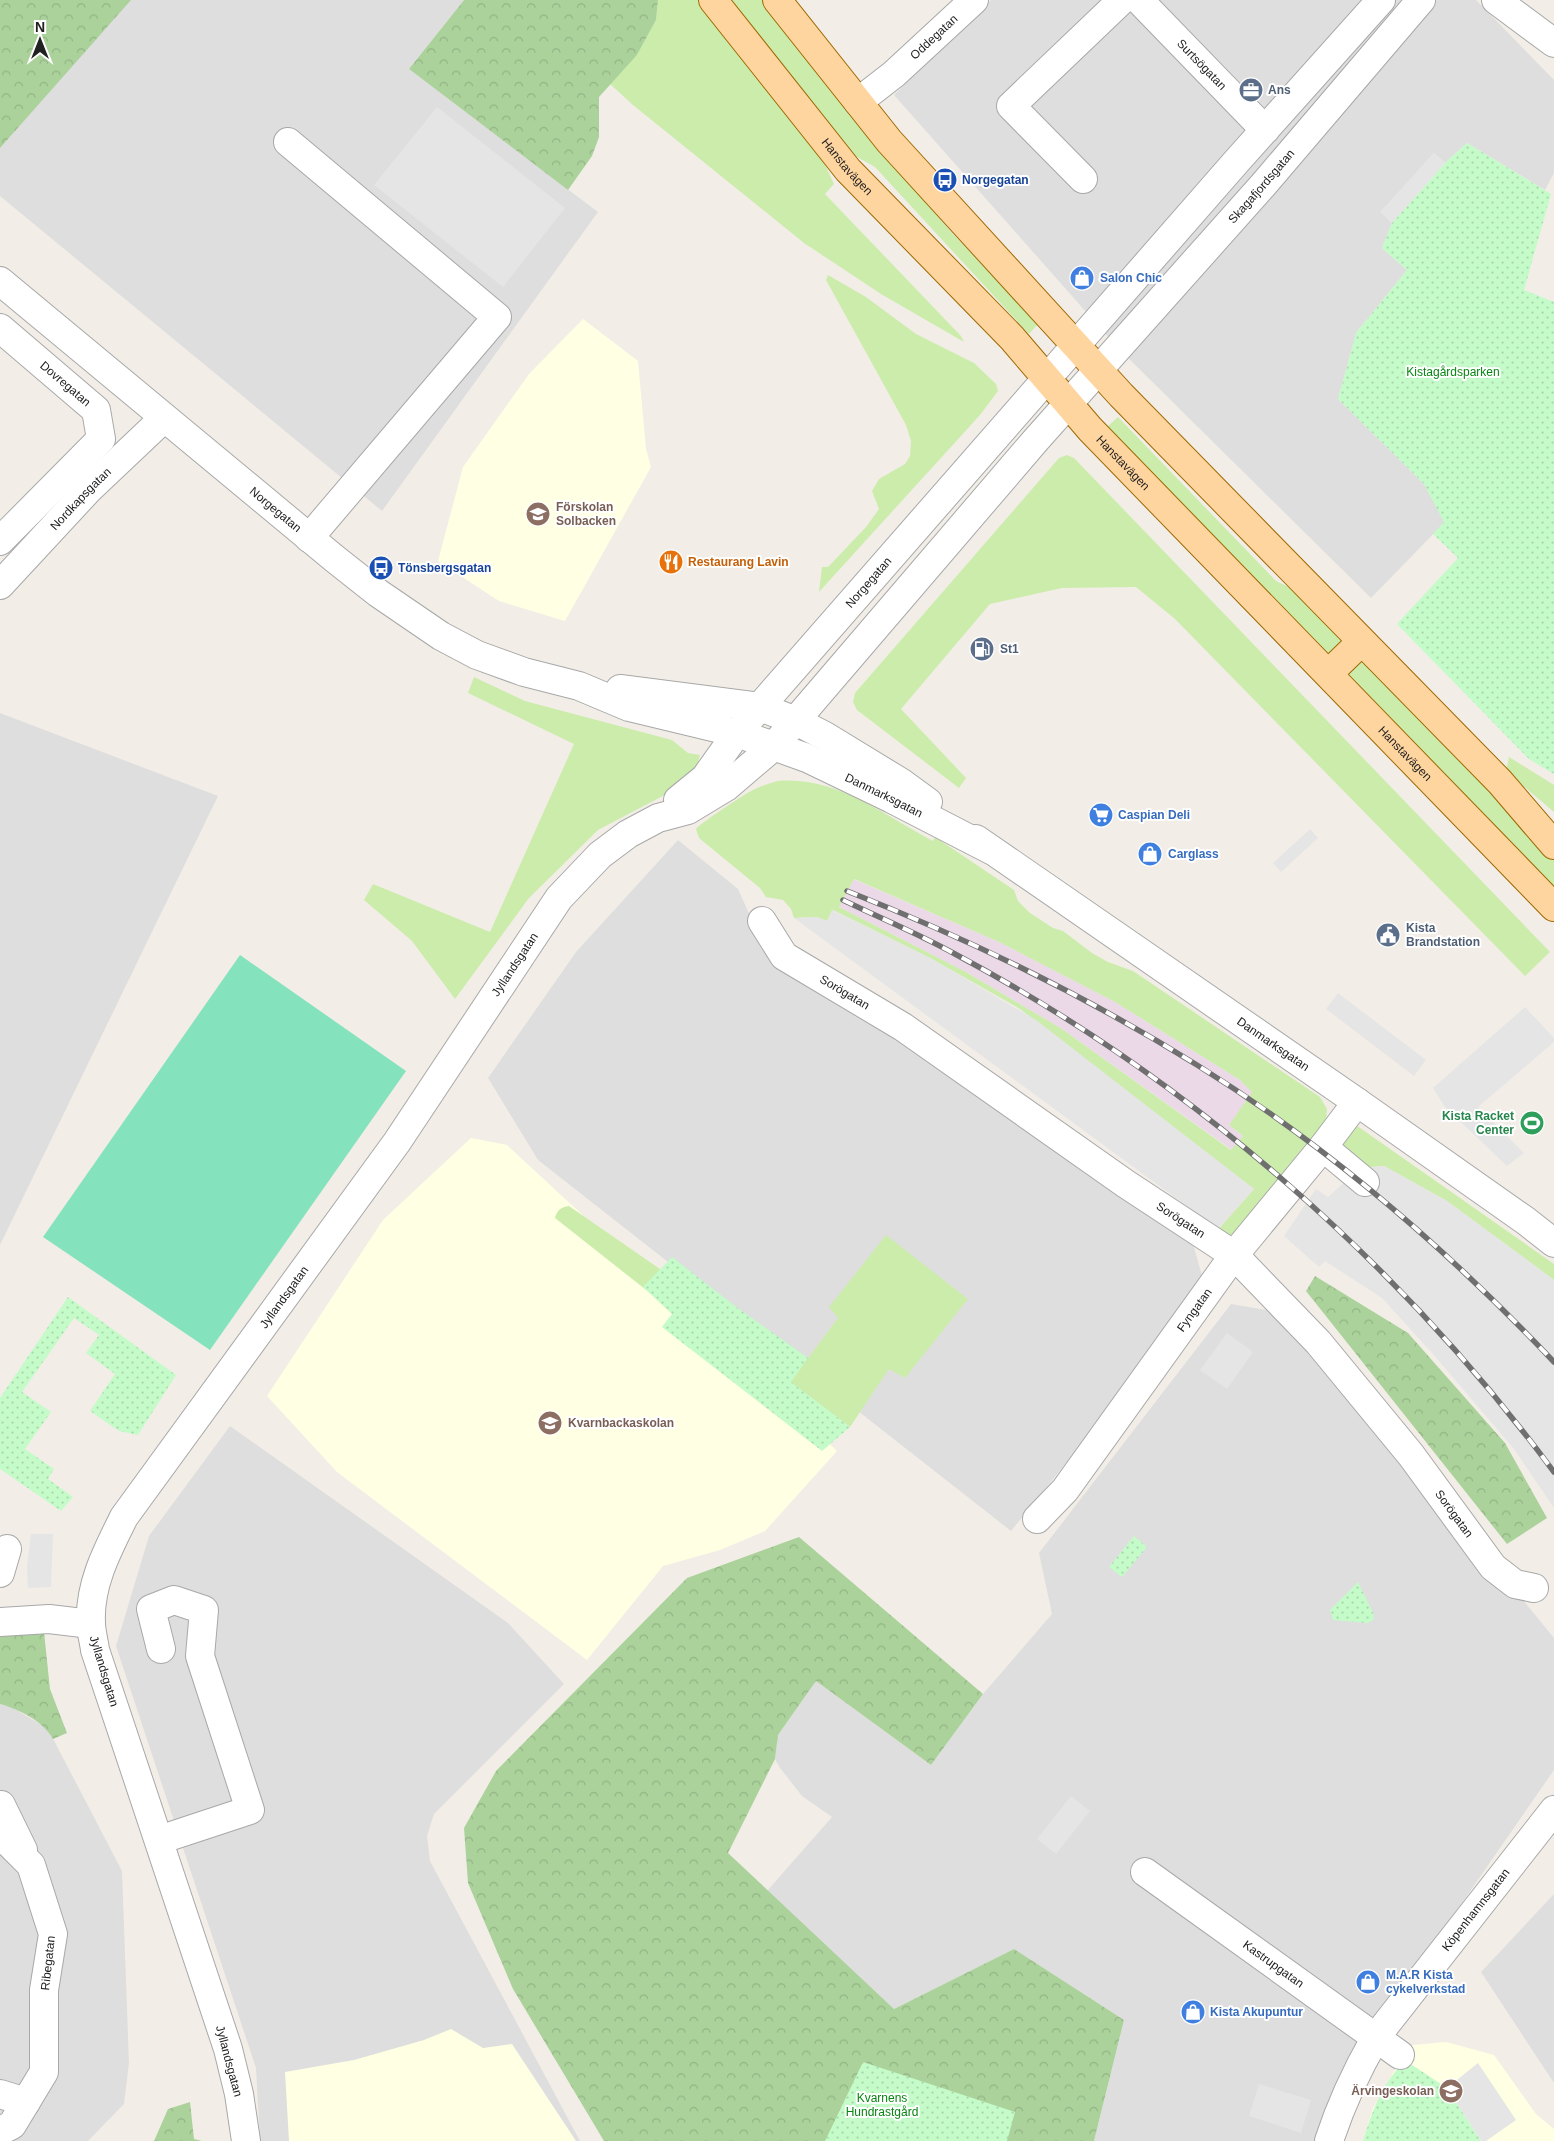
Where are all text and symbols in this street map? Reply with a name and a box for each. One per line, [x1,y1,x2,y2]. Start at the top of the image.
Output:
street label: Oddegatan [907,12,961,62]
north arrow [15,15,65,65]
text: N [35,19,45,35]
street label: Surtsögatan [1174,36,1229,93]
office icon: Ans [1238,77,1264,103]
place label: Ans [1268,83,1291,97]
street label: Hanstavägen [819,135,876,198]
street label: Skagafjordsgatan [1225,147,1297,226]
bus stop icon: Norgegatan [932,167,958,193]
place label: Norgegatan [962,173,1029,187]
shop icon: Salon Chic [1069,265,1095,291]
place label: Salon Chic [1100,271,1162,285]
street label: Dovregatan [37,358,94,409]
park label: Kistagårdsparken [1406,365,1500,379]
street label: Hanstavägen [1093,433,1153,493]
street label: Nordkapsgatan [47,465,114,533]
street label: Norgegatan [247,484,304,535]
place label: Förskolan Solbacken [556,500,616,528]
school or university icon: Förskolan Solbacken [525,501,551,527]
restaurant icon: Restaurang Lavin [658,549,684,575]
street label: Norgegatan [843,554,895,611]
bus stop icon: Tönsbergsgatan [368,555,394,581]
place label: Restaurang Lavin [688,555,789,569]
place label: Tönsbergsgatan [398,561,491,575]
fuel station icon: St1 [969,636,995,662]
place label: St1 [1000,642,1019,656]
street label: Hanstavägen [1375,723,1435,784]
street label: Danmarksgatan [843,770,925,821]
supermarket icon: Caspian Deli [1088,802,1114,828]
place label: Caspian Deli [1118,808,1190,822]
shop icon: Carglass [1137,841,1163,867]
place label: Carglass [1168,847,1219,861]
place label: Kista Brandstation [1406,921,1480,949]
public building icon: Kista Brandstation [1375,922,1401,948]
street label: Jyllandsgatan [489,930,541,999]
street label: Sorögatan [817,972,872,1012]
street label: Danmarksgatan [1234,1014,1312,1074]
place label: Kista Racket Center [1442,1109,1514,1137]
sports icon: Kista Racket Center [1519,1110,1545,1136]
street label: Sorögatan [1154,1199,1208,1241]
street label: Jyllandsgatan [257,1263,311,1331]
street label: Fyngatan [1174,1286,1215,1334]
school or university icon: Kvarnbackaskolan [537,1410,563,1436]
place label: Kvarnbackaskolan [568,1416,674,1430]
street label: Sorögatan [1432,1487,1476,1540]
street label: Jyllandsgatan [87,1634,121,1708]
street label: Köpenhamnsgatan [1439,1866,1512,1954]
street label: Ribegatan [38,1935,58,1991]
street label: Kastrupgatan [1240,1938,1306,1991]
place label: M.A.R Kista cykelverkstad [1386,1968,1465,1996]
shop icon: M.A.R Kista cykelverkstad [1355,1969,1381,1995]
shop icon: Kista Akupuntur [1180,1999,1206,2025]
place label: Kista Akupuntur [1210,2005,1303,2019]
street label: Jyllandsgatan [213,2024,245,2098]
school or university icon: Ärvingeskolan [1438,2078,1464,2104]
place label: Ärvingeskolan [1351,2083,1434,2098]
park label: Kvarnens Hundrastgård [846,2091,918,2119]

